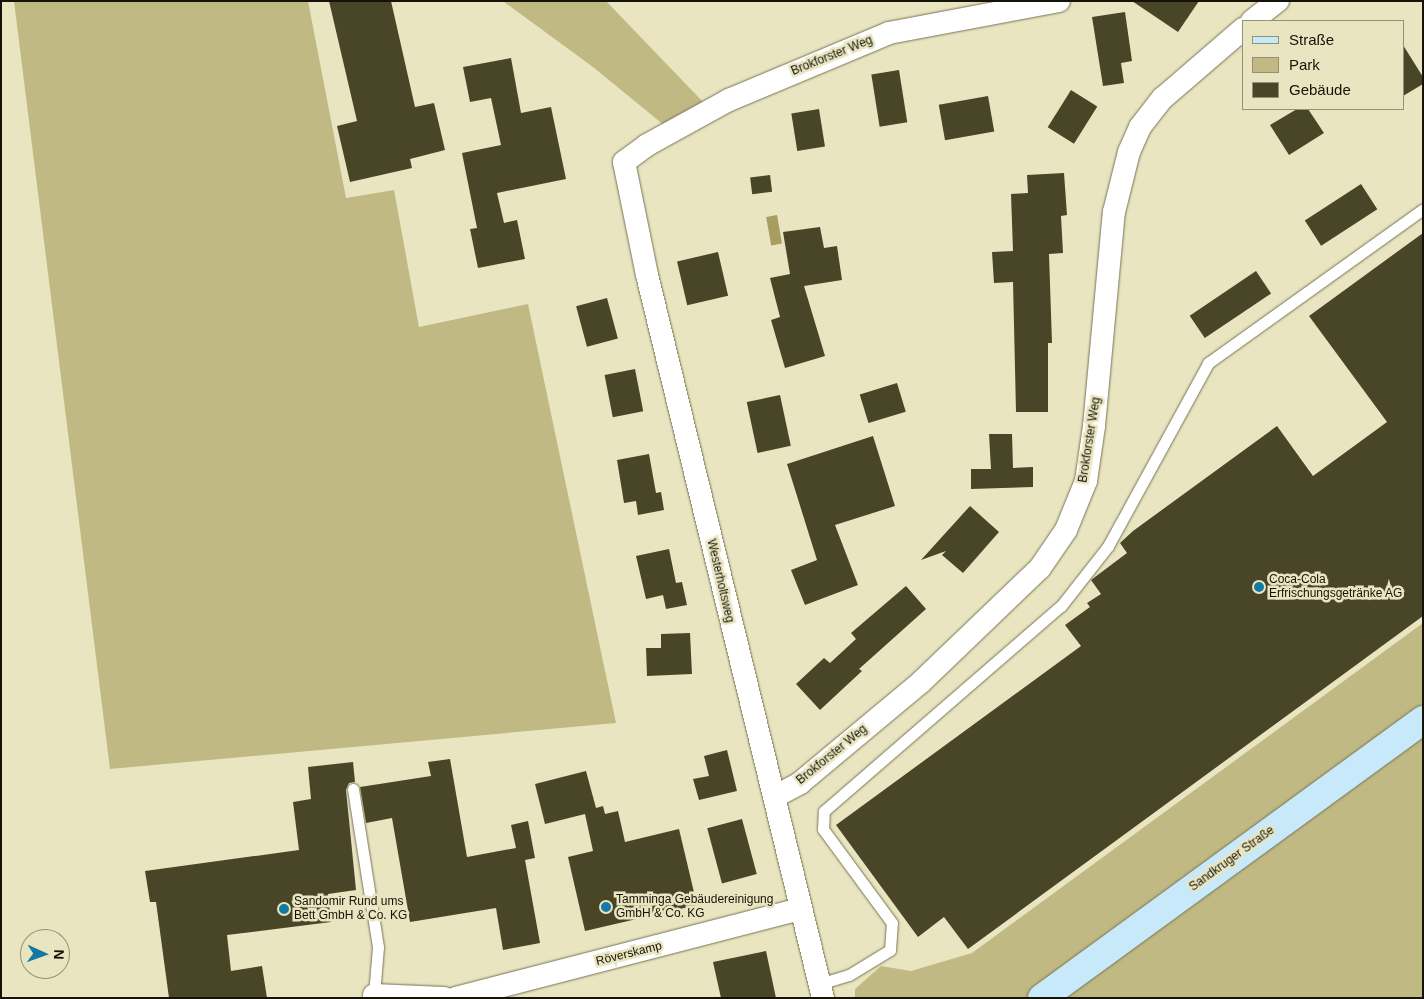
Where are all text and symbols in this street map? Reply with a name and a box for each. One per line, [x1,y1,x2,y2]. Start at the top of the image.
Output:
legend [1242,20,1404,110]
text: Straße [1289,31,1334,48]
street label: Brokforster Weg [789,33,875,79]
text: Park [1289,56,1320,73]
text: Gebäude [1289,81,1351,98]
street label: Brokforster Weg [1076,396,1104,484]
street label: Westerholtsweg [703,538,737,624]
place label: Coca-Cola Erfrischungsgetränke AG [1269,573,1403,601]
marker: Coca-Cola Erfrischungsgetränke AG [1253,581,1265,593]
street label: Brokforster Weg [794,722,870,788]
street label: Sandkruger Straße [1187,823,1277,895]
place label: Tamminga Gebäudereinigung GmbH & Co. KG [616,893,773,921]
place label: Sandomir Rund ums Bett GmbH & Co. KG [294,895,407,923]
marker: Tamminga Gebäudereinigung GmbH & Co. KG [600,901,612,913]
marker: Sandomir Rund ums Bett GmbH & Co. KG [278,903,290,915]
north arrow [20,929,70,979]
street label: Röverskamp [595,939,663,969]
text: N [51,949,67,960]

